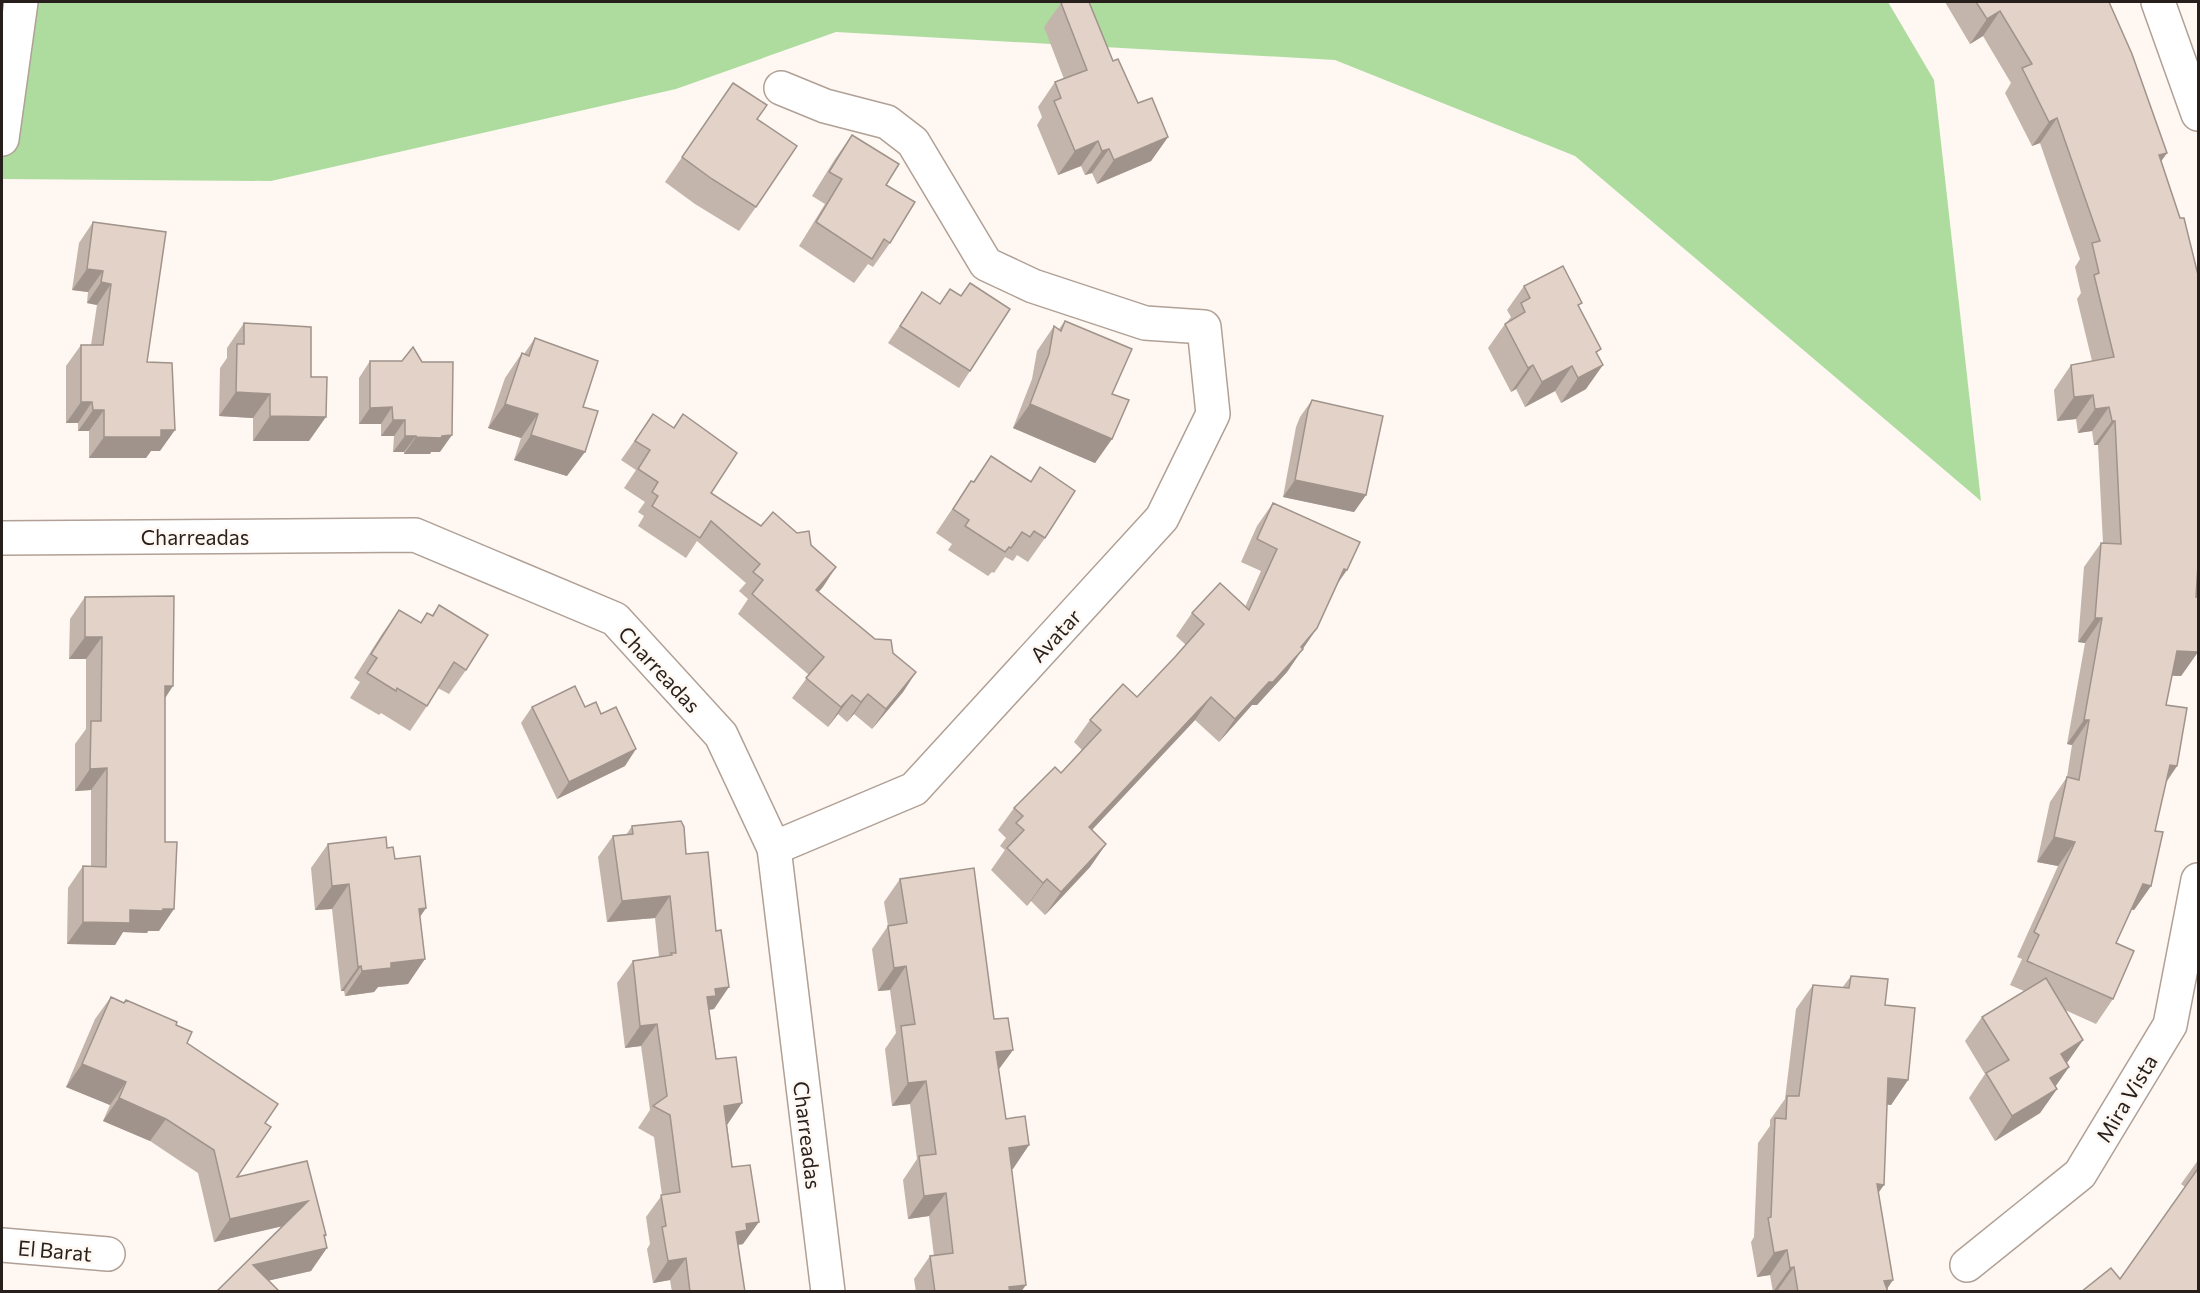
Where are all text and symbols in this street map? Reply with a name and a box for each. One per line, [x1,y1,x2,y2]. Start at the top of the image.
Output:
street label: Charreadas [141,524,249,549]
street label: Avatar [1024,603,1086,667]
street label: Charreadas [614,621,706,717]
street label: Mira Vista [2090,1050,2162,1146]
street label: Charreadas [789,1080,827,1190]
street label: El Barat [17,1234,93,1266]

